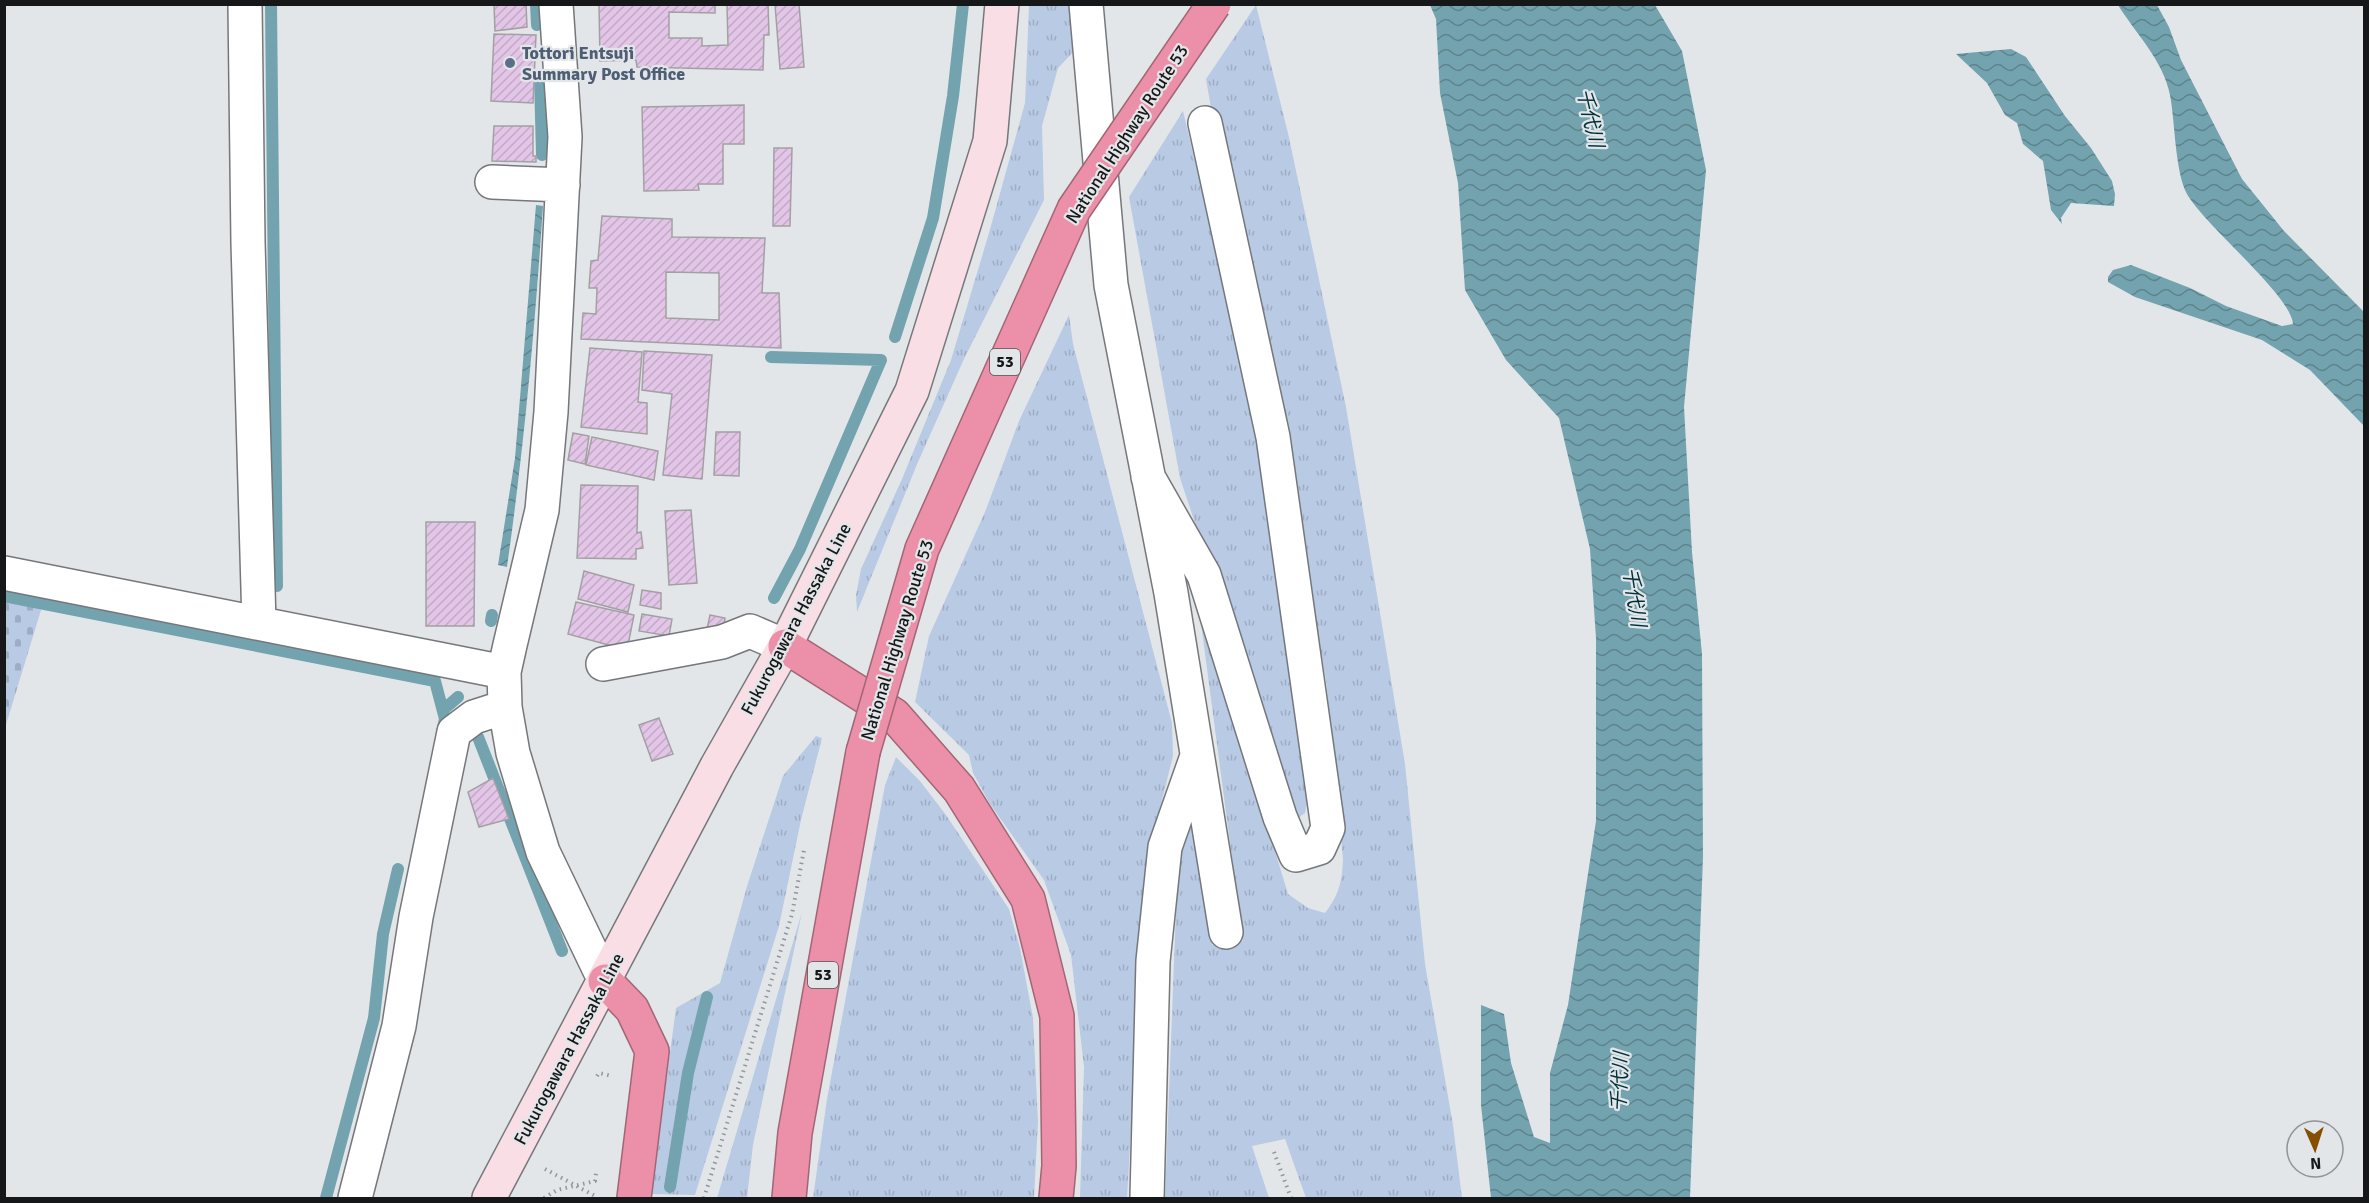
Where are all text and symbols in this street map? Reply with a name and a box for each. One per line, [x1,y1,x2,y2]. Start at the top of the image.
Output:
street label: National Highway Route 53 [1061,41,1193,227]
place label: Tottori Entsuji Summary Post Office [522,42,685,85]
marker: Tottori Entsuji Summary Post Office [503,56,517,70]
water label: 千代川 [1571,86,1609,152]
road number: 53 [990,349,1020,375]
street label: Fukurogawara Hassaka Line [736,519,856,719]
street label: National Highway Route 53 [856,537,938,743]
water label: 千代川 [1617,565,1651,631]
street label: Fukurogawara Hassaka Line [509,949,629,1149]
road number: 53 [808,962,838,988]
water label: 千代川 [1606,1049,1634,1113]
north arrow [2285,1119,2345,1179]
text: N [2310,1153,2322,1173]

